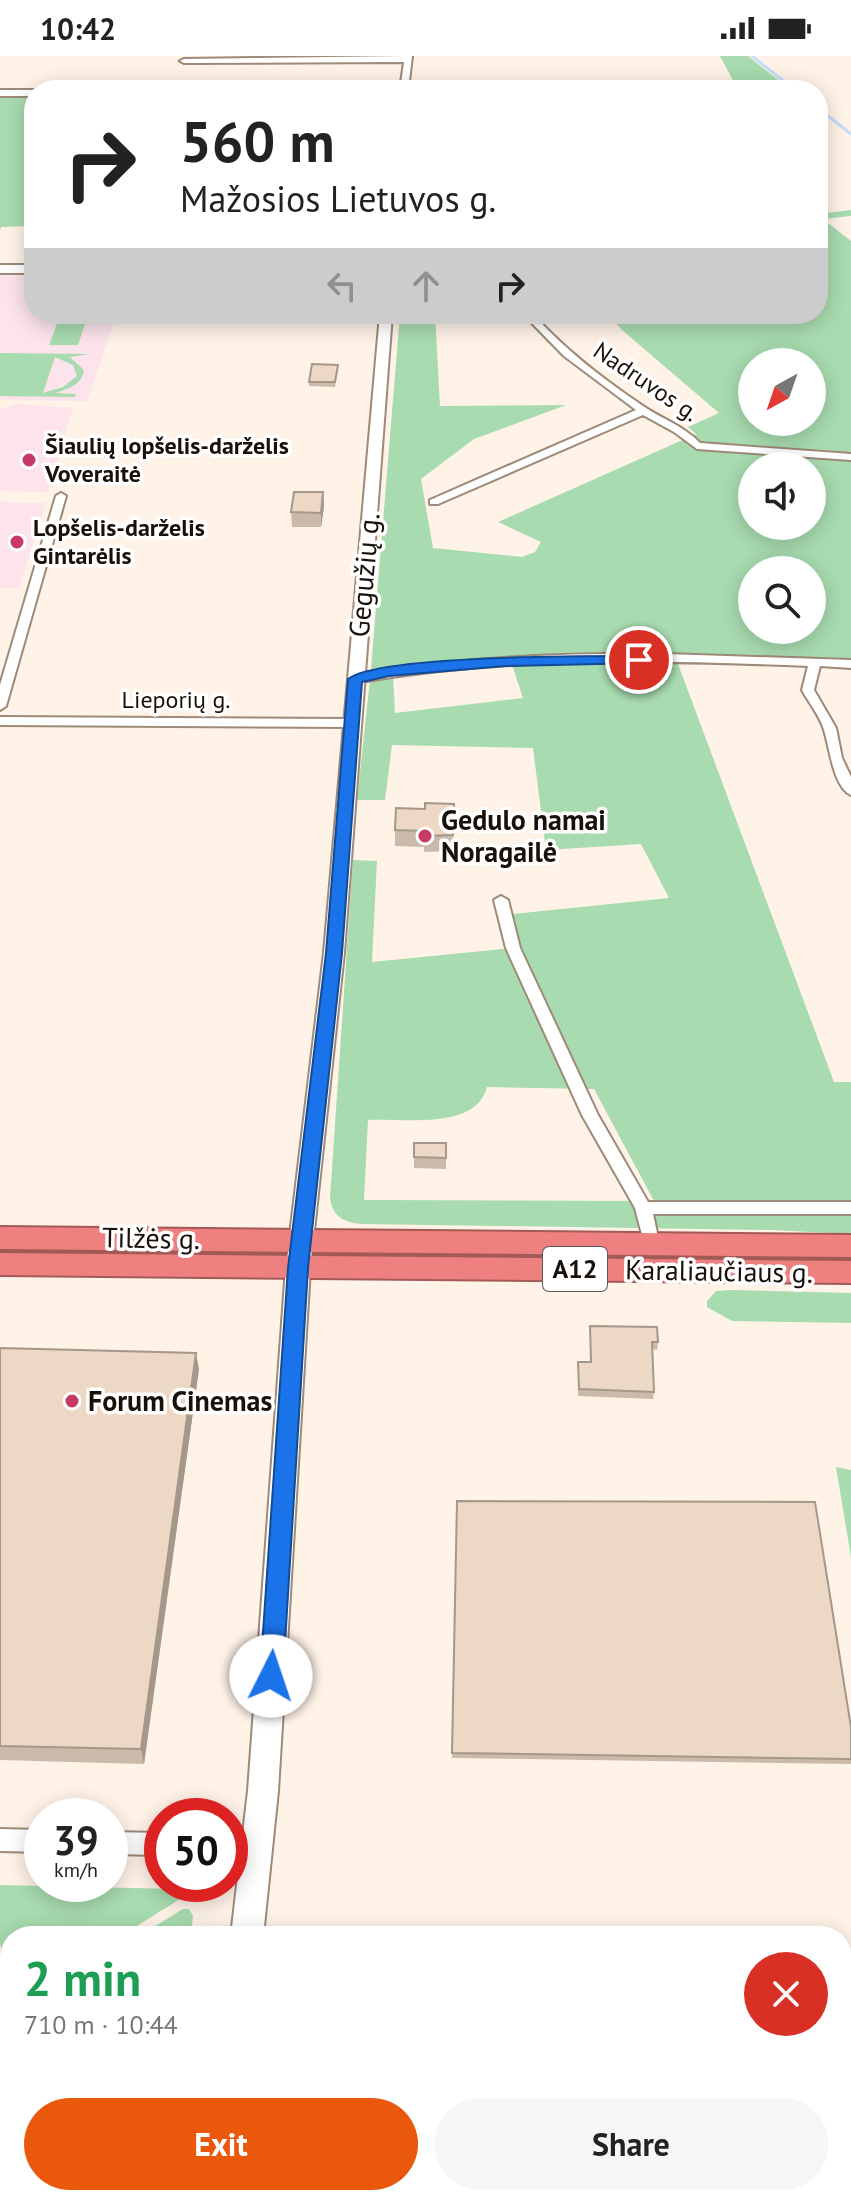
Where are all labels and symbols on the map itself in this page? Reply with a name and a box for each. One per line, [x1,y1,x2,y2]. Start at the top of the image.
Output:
street label: Nadruvos g. [588,335,705,428]
north arrow [738,348,826,436]
place label: Šiaulių lopšelis-darželis Voveraitė [44,430,289,489]
marker: Šiaulių lopšelis-darželis Voveraitė [20,451,38,469]
street label: Gegužių g. [340,511,387,639]
place label: Lopšelis-darželis Gintarėlis [33,512,205,571]
marker: Lopšelis-darželis Gintarėlis [8,533,26,551]
pin [605,626,673,694]
street label: Lieporių g. [122,684,230,715]
place label: Gedulo namai Noragailė [441,801,606,870]
marker: Gedulo namai Noragailė [416,827,434,845]
street label: Tilžės g. [102,1218,200,1257]
road number: A12 [543,1247,607,1291]
street label: Karaliaučiaus g. [625,1250,813,1291]
place label: Forum Cinemas [88,1382,273,1419]
marker: Forum Cinemas [63,1392,81,1410]
position arrow [229,1634,313,1718]
speed limit sign: 50 [144,1798,248,1902]

